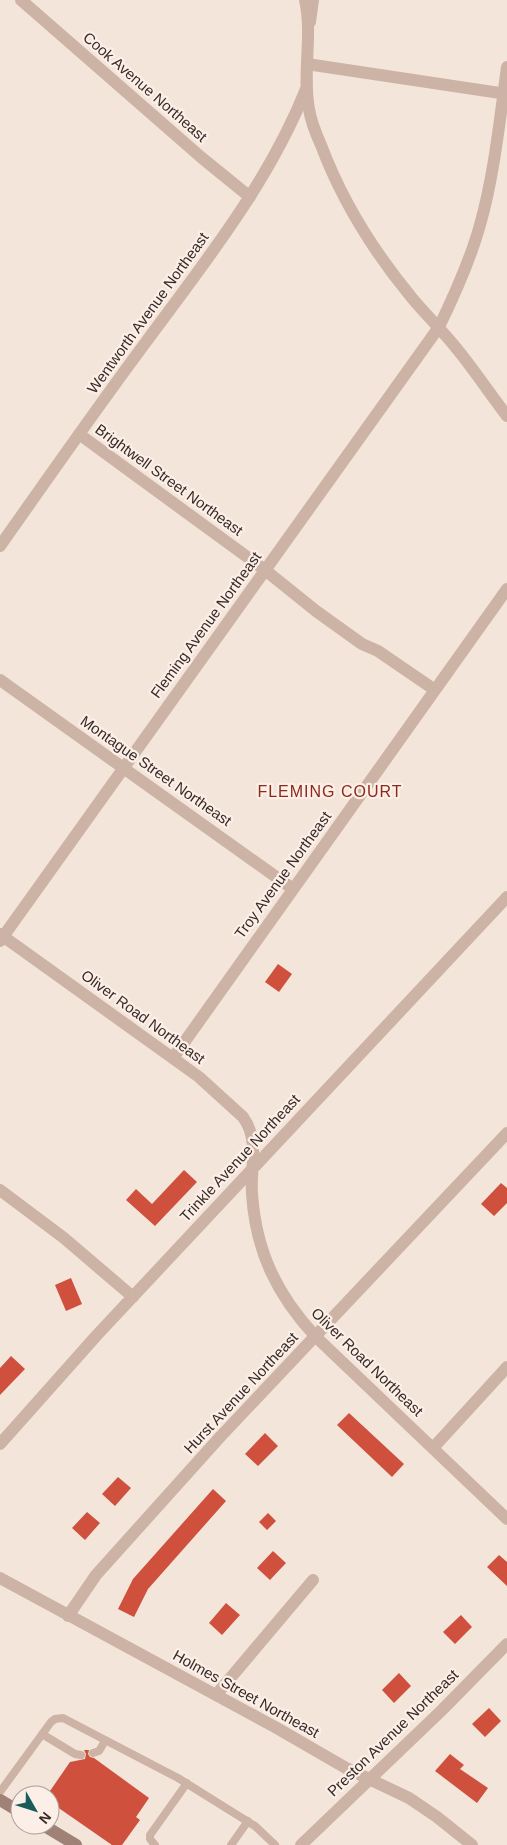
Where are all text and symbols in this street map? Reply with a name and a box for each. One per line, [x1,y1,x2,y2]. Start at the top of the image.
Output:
street label: Cook Avenue Northeast [80,28,211,145]
street label: Wentworth Avenue Northeast [84,228,212,396]
street label: Brightwell Street Northeast [92,420,247,539]
street label: Fleming Avenue Northeast [147,548,265,701]
street label: Montague Street Northeast [78,712,236,830]
district label: FLEMING COURT [257,783,403,800]
street label: Troy Avenue Northeast [231,807,335,941]
street label: Oliver Road Northeast [78,966,209,1068]
street label: Trinkle Avenue Northeast [176,1090,304,1225]
street label: Oliver Road Northeast [308,1304,427,1420]
street label: Hurst Avenue Northeast [180,1328,302,1457]
street label: Holmes Street Northeast [170,1646,323,1741]
street label: Preston Avenue Northeast [324,1665,462,1799]
north arrow [10,1785,60,1835]
text: N [36,1809,55,1827]

